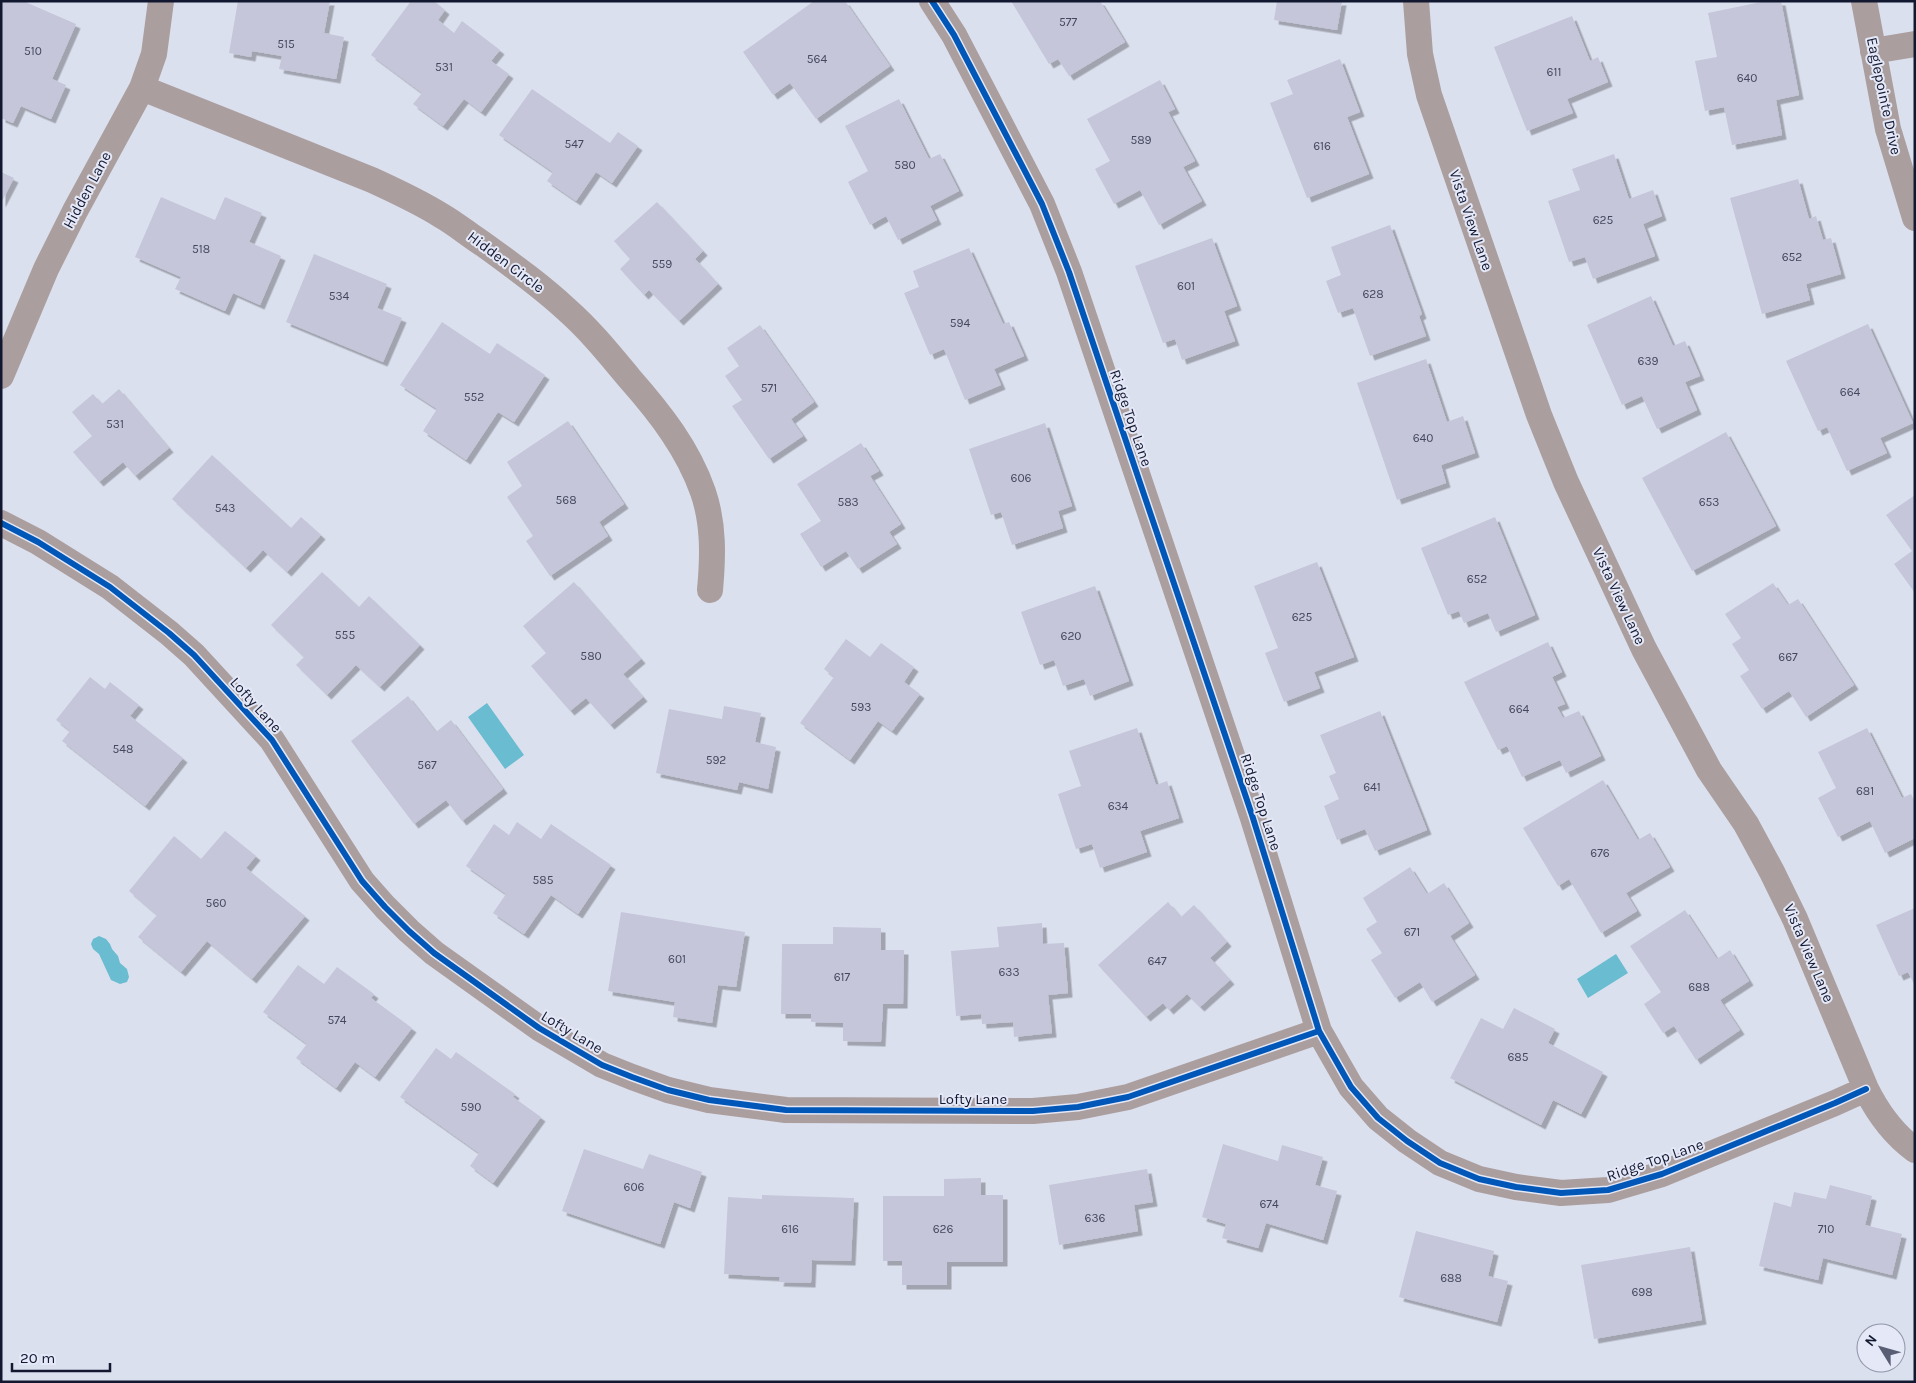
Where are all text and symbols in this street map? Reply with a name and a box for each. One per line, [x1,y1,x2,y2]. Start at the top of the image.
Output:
house number: 577 [1059,15,1077,29]
street label: Eaglepointe Drive [1863,36,1905,156]
house number: 515 [277,37,295,51]
house number: 510 [24,44,42,58]
house number: 564 [807,52,827,66]
house number: 531 [435,60,453,74]
house number: 611 [1547,65,1561,79]
house number: 640 [1737,71,1757,85]
house number: 589 [1130,133,1152,147]
house number: 547 [564,137,584,151]
house number: 616 [1313,139,1331,153]
street label: Hidden Lane [59,148,115,232]
house number: 580 [894,158,916,172]
street label: Vista View Lane [1445,167,1497,273]
house number: 625 [1593,213,1614,227]
street label: Hidden Circle [464,227,548,297]
house number: 518 [192,242,210,256]
house number: 652 [1782,250,1802,264]
house number: 559 [652,257,672,271]
house number: 601 [1177,279,1195,293]
house number: 628 [1362,287,1384,301]
house number: 534 [329,289,350,303]
house number: 594 [950,316,971,330]
house number: 639 [1638,354,1658,368]
street label: Ridge Top Lane [1106,367,1156,469]
house number: 571 [761,381,777,395]
house number: 664 [1840,385,1861,399]
house number: 552 [464,390,484,404]
house number: 531 [106,417,124,431]
house number: 640 [1413,431,1433,445]
house number: 606 [1011,471,1032,485]
house number: 568 [555,493,577,507]
house number: 583 [837,495,859,509]
house number: 653 [1699,495,1719,509]
house number: 543 [215,501,235,515]
street label: Vista View Lane [1589,544,1649,648]
house number: 652 [1467,572,1487,586]
house number: 625 [1292,610,1313,624]
house number: 555 [335,628,355,642]
house number: 620 [1061,629,1081,643]
house number: 580 [580,649,602,663]
house number: 667 [1778,650,1798,664]
street label: Lofty Lane [226,674,286,736]
house number: 593 [851,700,871,714]
house number: 664 [1509,702,1530,716]
house number: 548 [113,742,133,756]
street label: Ridge Top Lane [1237,751,1285,853]
house number: 592 [706,753,726,767]
house number: 567 [417,758,437,772]
house number: 641 [1363,780,1381,794]
house number: 681 [1856,784,1874,798]
house number: 634 [1108,799,1129,813]
house number: 676 [1590,846,1610,860]
house number: 585 [533,873,554,887]
house number: 560 [206,896,226,910]
street label: Vista View Lane [1780,901,1838,1005]
house number: 671 [1404,925,1420,939]
house number: 601 [668,952,686,966]
house number: 647 [1147,954,1167,968]
house number: 633 [998,965,1020,979]
house number: 617 [834,970,851,984]
house number: 688 [1688,980,1710,994]
street label: Lofty Lane [538,1007,606,1057]
house number: 574 [327,1013,347,1027]
house number: 685 [1507,1050,1529,1064]
street label: Lofty Lane [939,1090,1007,1108]
house number: 590 [461,1100,481,1114]
street label: Ridge Top Lane [1604,1135,1706,1185]
house number: 606 [624,1180,645,1194]
house number: 674 [1259,1197,1279,1211]
house number: 636 [1085,1211,1106,1225]
house number: 616 [781,1222,799,1236]
house number: 626 [933,1222,953,1236]
house number: 710 [1818,1222,1834,1236]
house number: 688 [1440,1271,1462,1285]
house number: 698 [1631,1285,1653,1299]
north arrow [1856,1323,1906,1373]
text: N [1861,1331,1881,1350]
scale bar [12,1340,110,1372]
text: 20 m [20,1349,55,1367]

